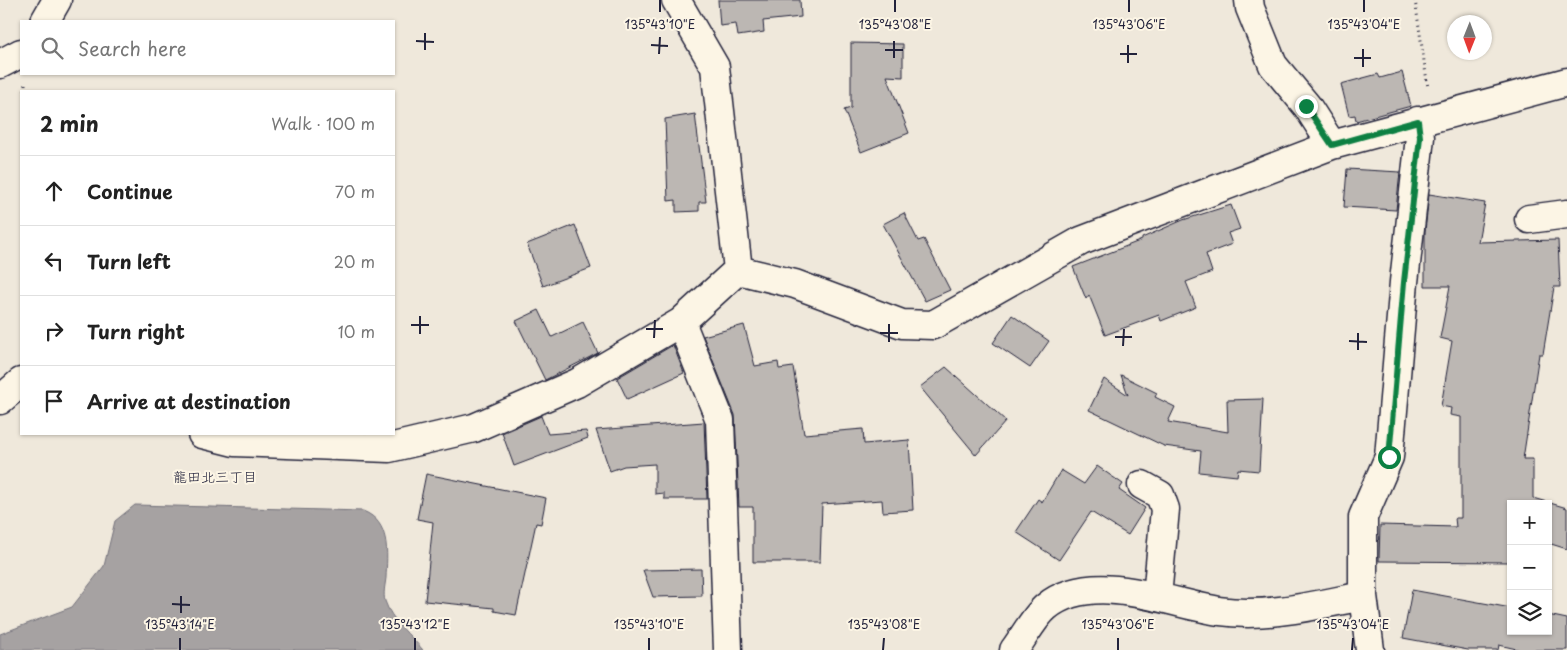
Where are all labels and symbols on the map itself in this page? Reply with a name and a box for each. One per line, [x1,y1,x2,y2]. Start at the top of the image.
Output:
text: 135°43'10"E [625,15,695,33]
text: 135°43'08"E [859,15,931,33]
text: 135°43'06"E [1092,15,1166,33]
text: 135°43'04"E [1328,15,1400,33]
north arrow [1447,15,1492,60]
route end [1295,95,1318,118]
route start [1378,446,1401,469]
district label: 龍田北三丁目 [173,466,257,487]
text: 135°43'14"E [145,615,215,633]
text: 135°43'12"E [380,615,450,633]
text: 135°43'10"E [614,615,684,633]
text: 135°43'08"E [848,615,920,633]
text: 135°43'06"E [1081,615,1155,633]
text: 135°43'04"E [1317,615,1389,633]

